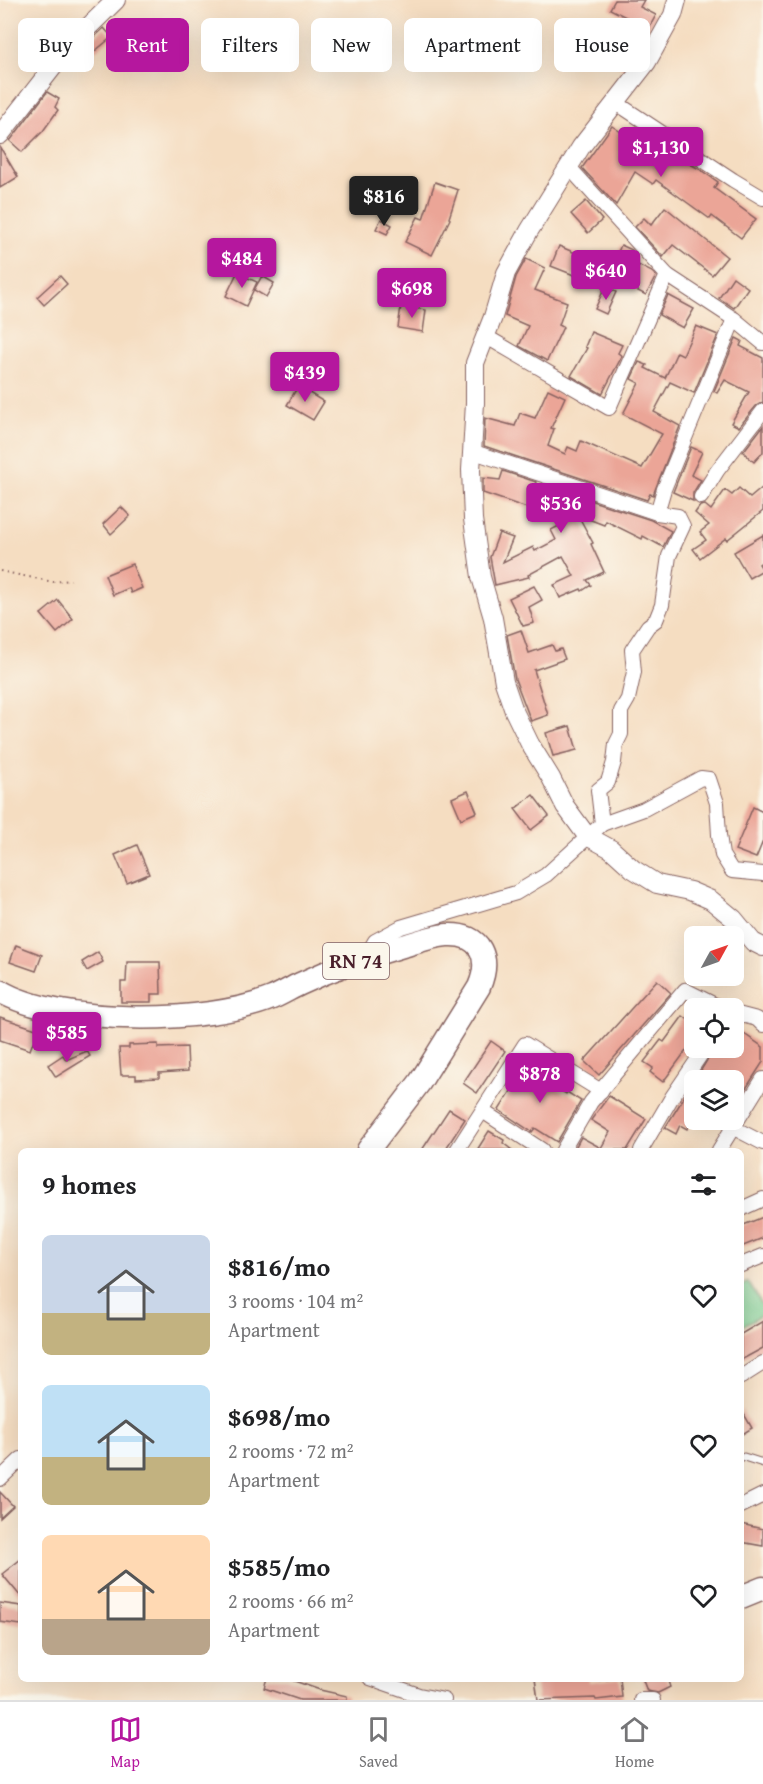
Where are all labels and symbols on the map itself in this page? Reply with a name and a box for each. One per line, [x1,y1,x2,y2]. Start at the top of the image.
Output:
pin: $1,130 [612,127,710,178]
pin: $816 [348,176,420,227]
pin: $484 [206,238,278,289]
pin: $640 [570,250,642,301]
pin: $698 [376,268,448,319]
pin: $439 [269,352,341,403]
pin: $536 [525,483,597,534]
north arrow [684,926,744,986]
road number: RN 74 [323,943,389,979]
pin: $585 [31,1012,103,1063]
pin: $878 [504,1053,576,1104]

